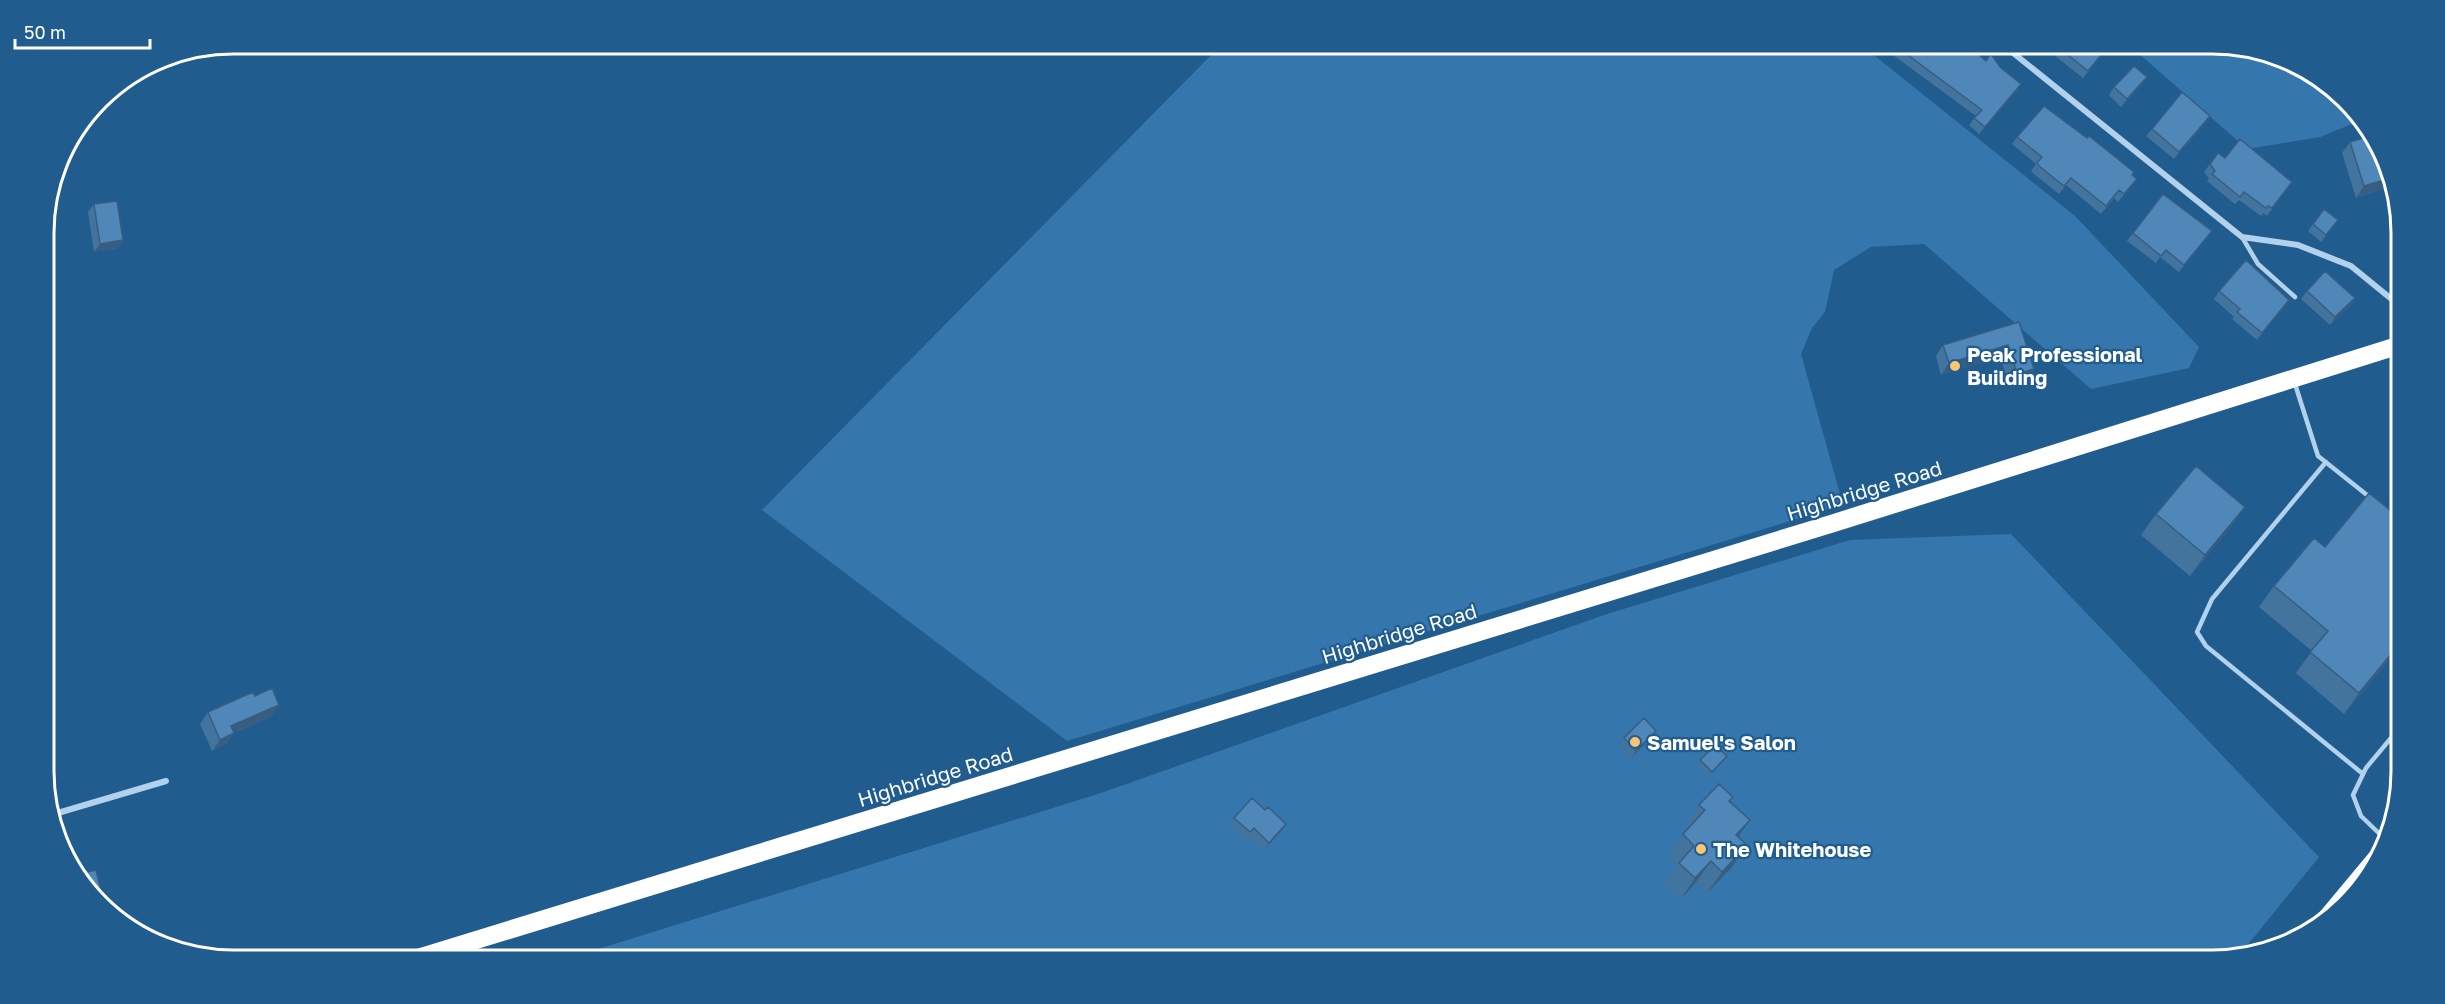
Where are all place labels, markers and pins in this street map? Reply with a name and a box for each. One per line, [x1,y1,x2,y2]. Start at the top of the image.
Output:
place label: Peak Professional Building [1967,342,2143,389]
marker: Peak Professional Building [1948,359,1962,373]
place label: Samuel's Salon [1647,730,1796,754]
marker: Samuel's Salon [1628,735,1642,749]
place label: The Whitehouse [1713,837,1871,861]
marker: The Whitehouse [1694,842,1708,856]

